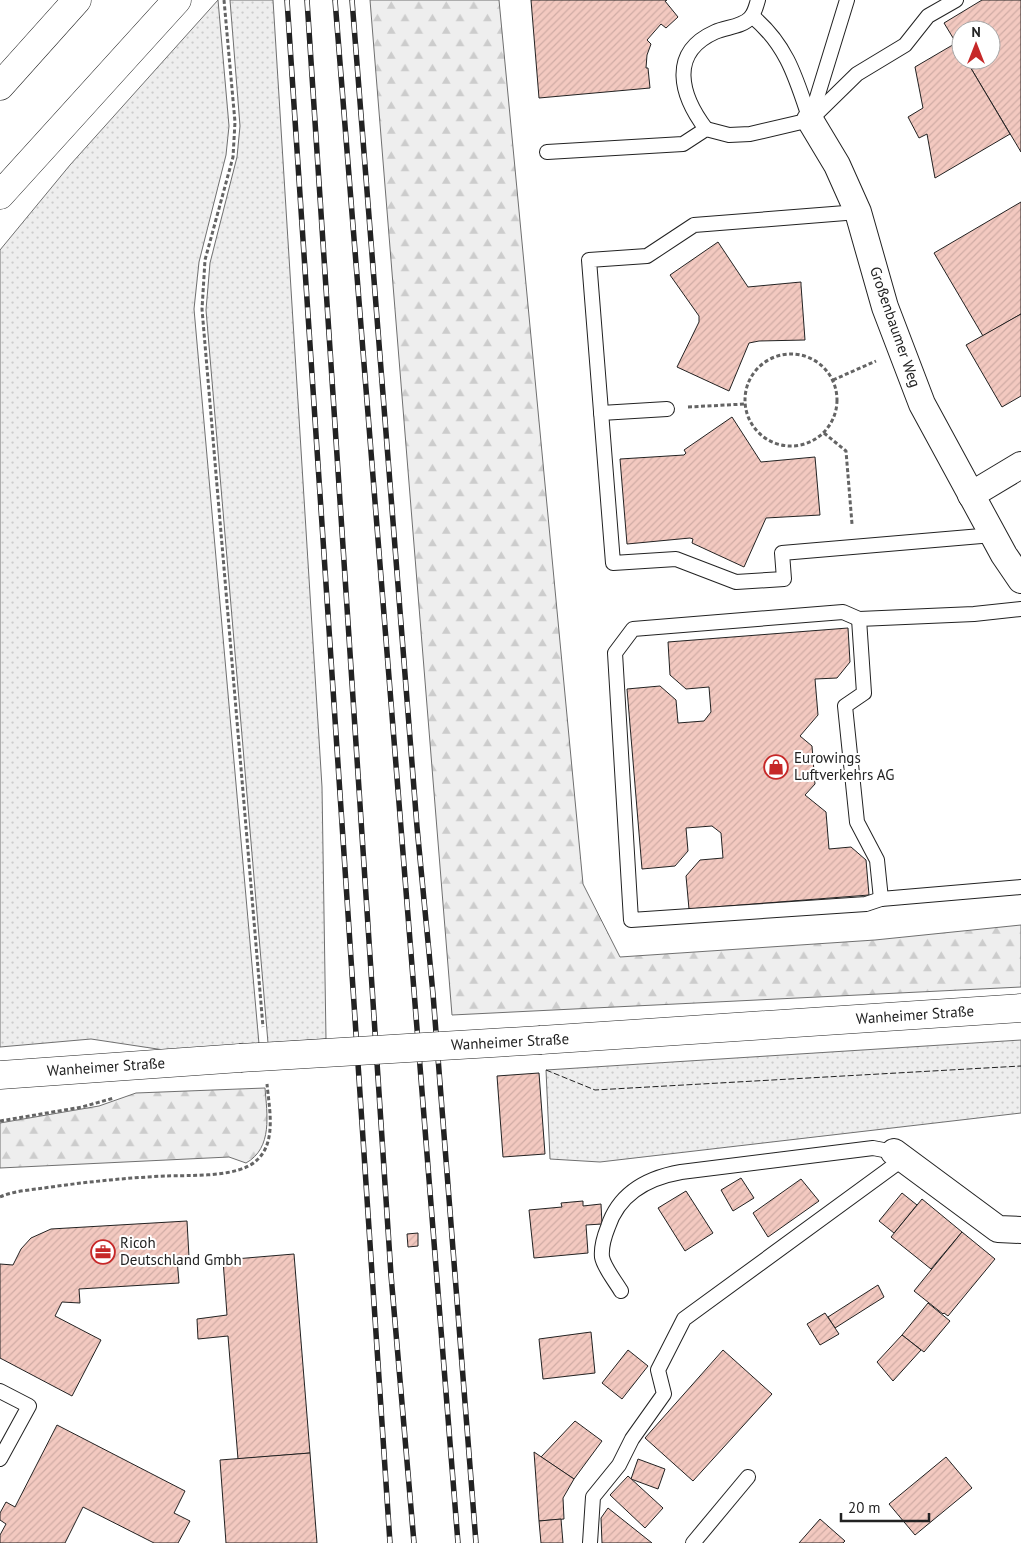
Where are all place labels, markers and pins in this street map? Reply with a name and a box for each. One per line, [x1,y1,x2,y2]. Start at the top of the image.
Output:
place label: Eurowings Luftverkehrs AG [794,748,894,784]
shop icon: Eurowings Luftverkehrs AG [763,754,789,780]
place label: Ricoh Deutschland Gmbh [120,1233,242,1269]
office icon: Ricoh Deutschland Gmbh [90,1239,116,1265]

